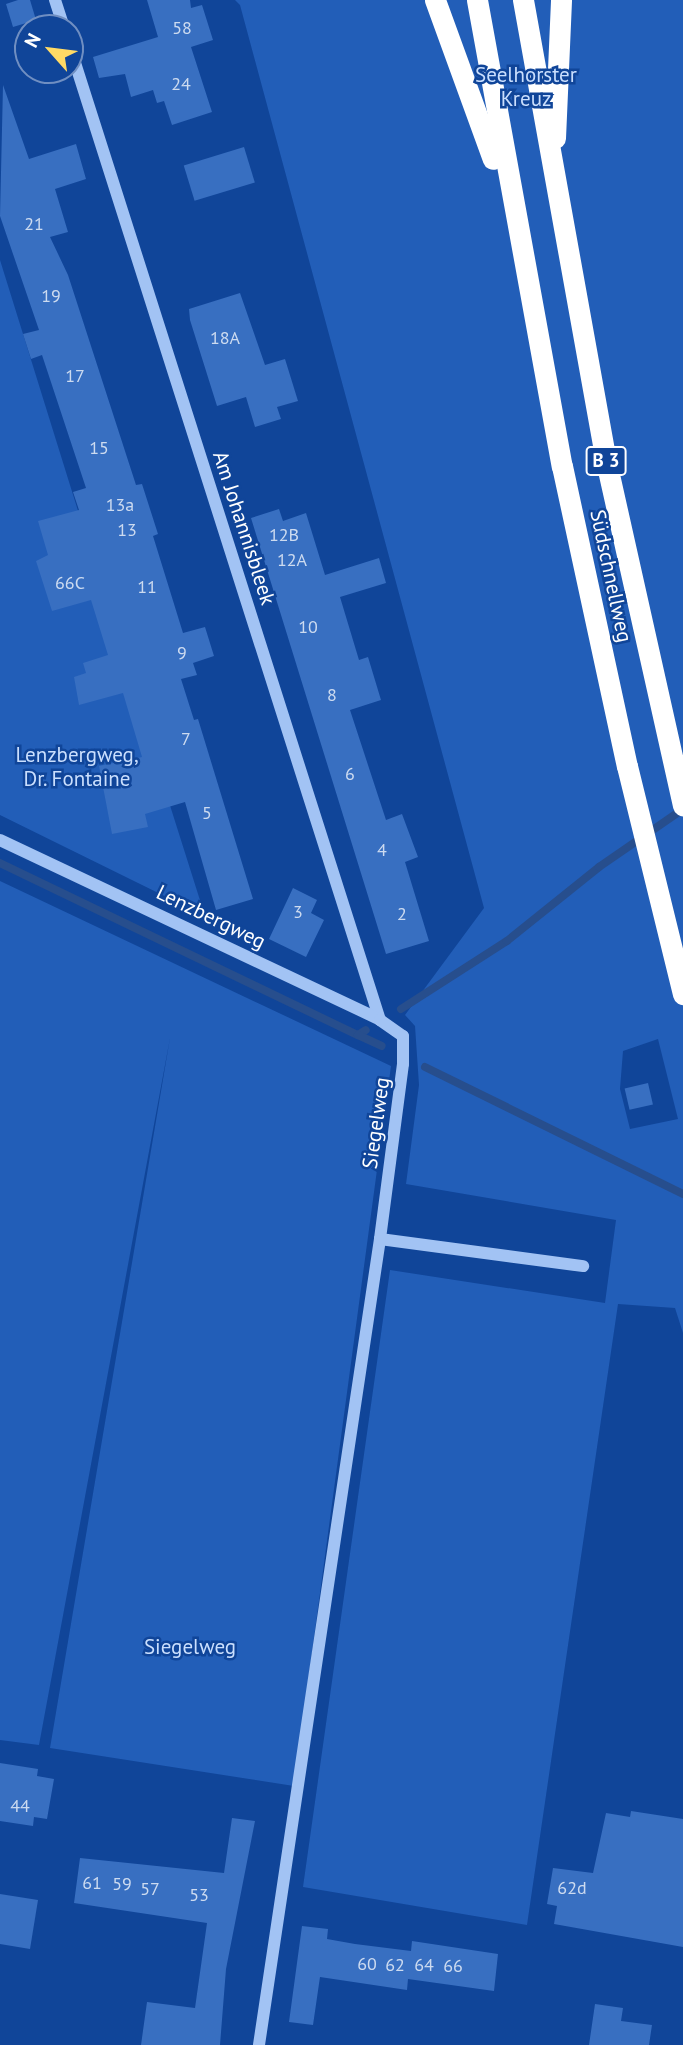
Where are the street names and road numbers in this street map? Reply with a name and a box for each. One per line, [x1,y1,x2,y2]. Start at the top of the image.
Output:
road number: B 3 [585,446,627,476]
street label: Am Johannisbleek [207,448,281,608]
street label: Südschnellweg [585,507,637,645]
street label: Lenzbergweg [152,880,270,954]
street label: Siegelweg [357,1076,395,1170]

